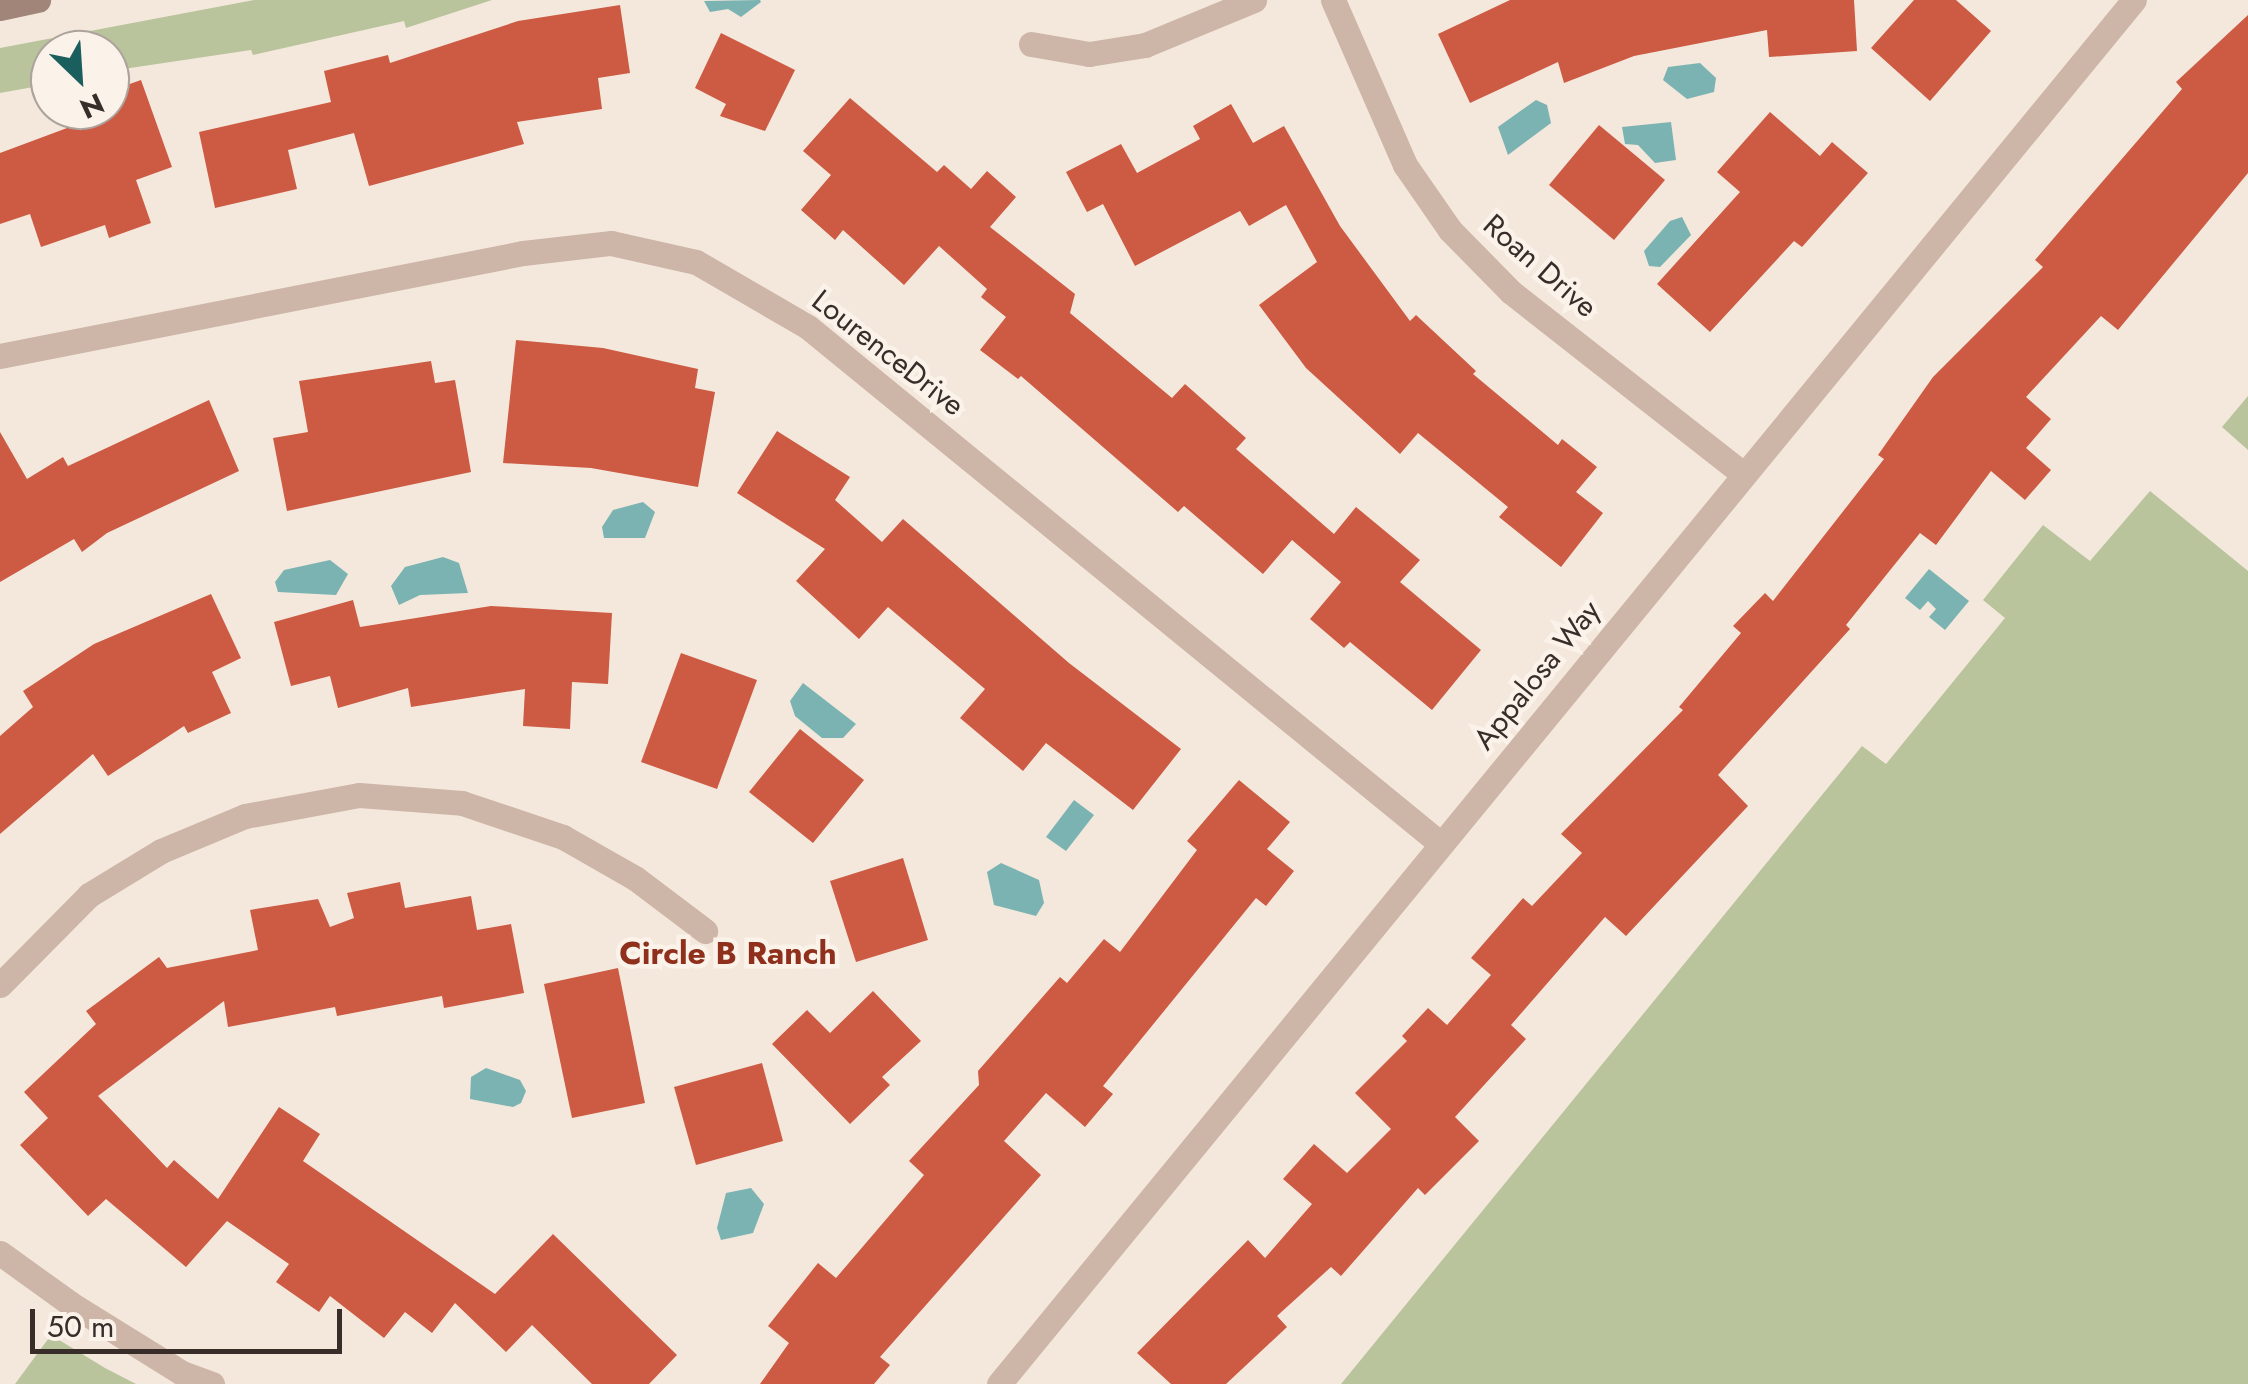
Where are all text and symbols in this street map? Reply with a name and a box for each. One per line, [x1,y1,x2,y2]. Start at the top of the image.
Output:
north arrow [30,30,130,130]
text: N [73,83,111,129]
street label: Roan Drive [1476,207,1604,325]
street label: LourenceDrive [805,282,971,424]
street label: Appalosa Way [1466,593,1608,757]
district label: Circle B Ranch [619,934,837,972]
scale bar [35,1289,348,1351]
text: 50 m [47,1305,114,1348]

